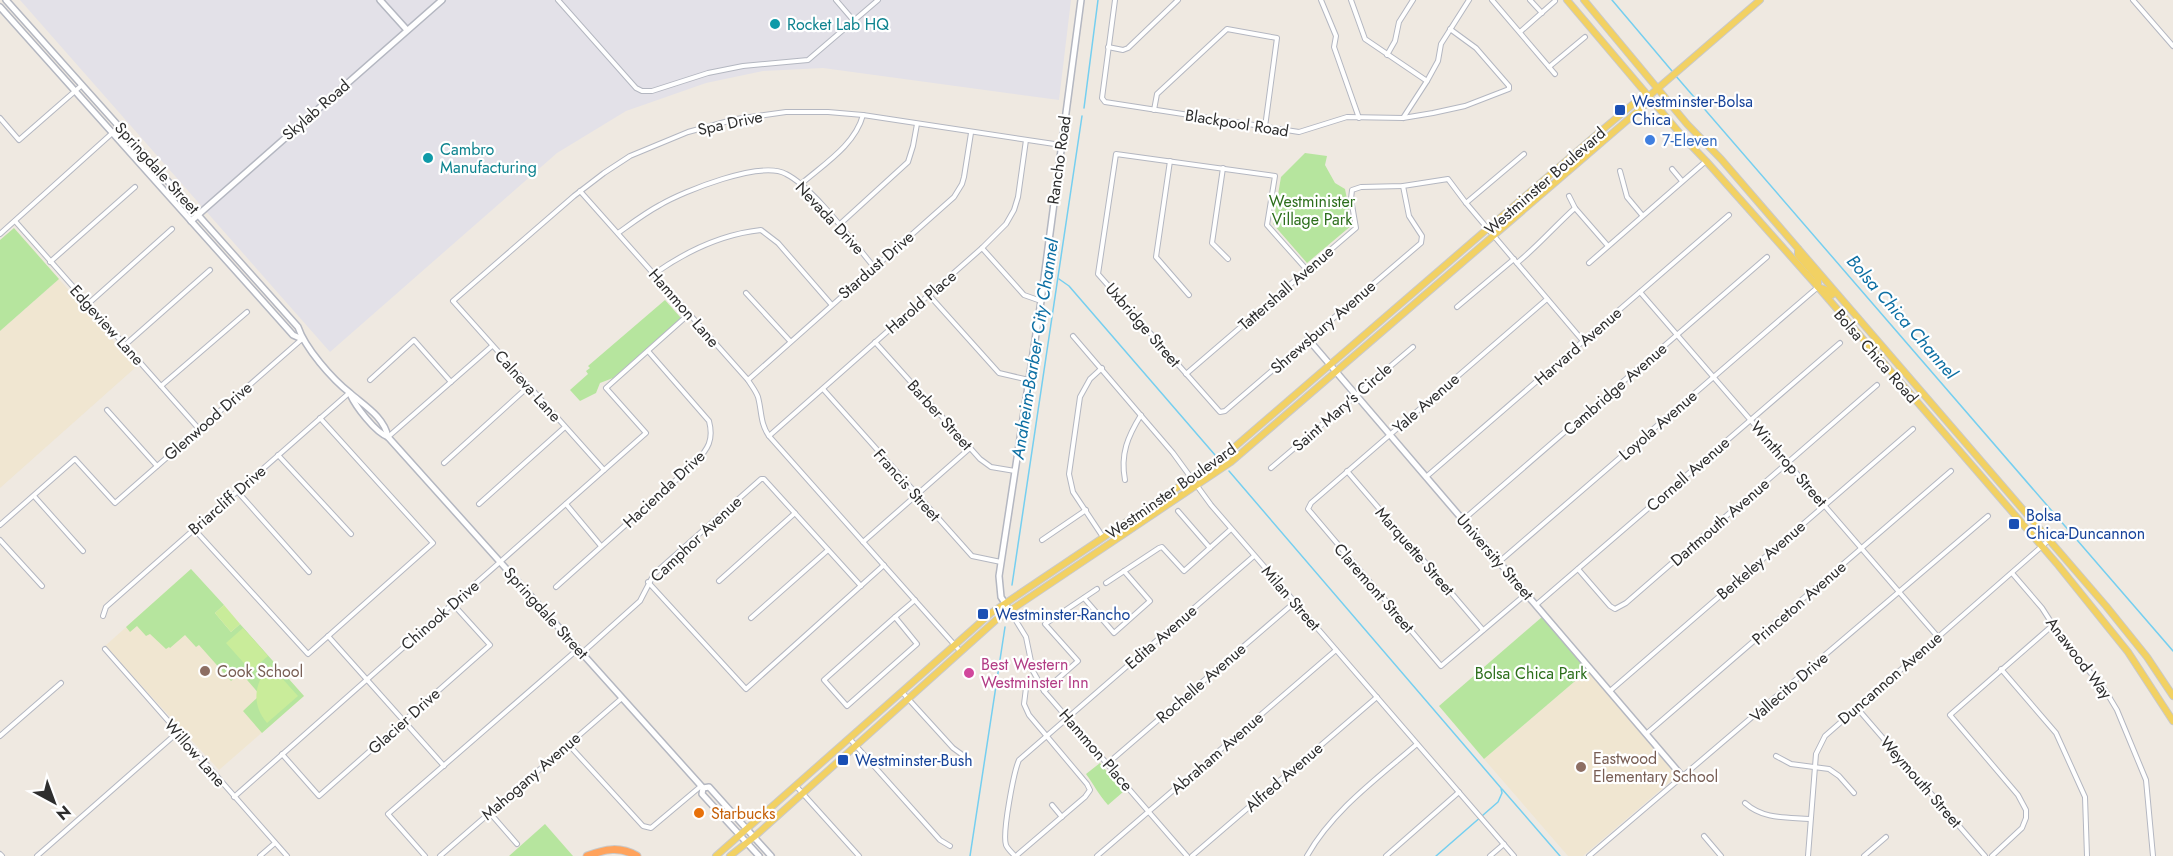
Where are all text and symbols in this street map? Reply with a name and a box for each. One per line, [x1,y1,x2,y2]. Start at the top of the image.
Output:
place label: Rocket Lab HQ [787,13,889,36]
marker: Rocket Lab HQ [768,17,782,31]
street label: Skylab Road [277,74,355,146]
place label: Westminster-Bolsa Chica [1632,90,1753,131]
street label: Blackpool Road [1184,103,1290,143]
marker: Westminster-Bolsa Chica [1613,103,1627,117]
street label: Spa Drive [695,105,765,141]
street label: Rancho Road [1041,114,1077,206]
street label: Springdale Street [109,117,205,219]
street label: Westminster Boulevard [1479,122,1611,240]
place label: 7-Eleven [1662,129,1718,152]
marker: 7-Eleven [1643,133,1657,147]
place label: Cambro Manufacturing [440,138,537,179]
marker: Cambro Manufacturing [421,151,435,165]
street label: Nevada Drive [790,176,870,260]
park label: Westminister Village Park [1269,190,1356,231]
street label: Stardust Drive [833,225,919,305]
water label: Anaheim-Barber City Channel [1005,236,1065,462]
street label: Tattershall Avenue [1233,240,1339,336]
water label: Bolsa Chica Channel [1841,249,1964,386]
street label: Hammon Lane [643,264,725,352]
street label: Harold Place [881,265,961,339]
street label: Shrewsbury Avenue [1265,275,1381,379]
street label: Uxbridge Street [1100,278,1186,372]
street label: Edgeview Lane [65,280,149,370]
street label: Harvard Avenue [1529,302,1627,390]
street label: Bolsa Chica Road [1828,304,1924,408]
street label: Cambridge Avenue [1558,337,1672,441]
street label: Calneva Lane [489,345,567,427]
street label: Saint Mary's Circle [1287,357,1397,457]
street label: Yale Avenue [1388,368,1464,438]
street label: Barber Street [902,375,978,455]
street label: Glenwood Drive [159,376,257,466]
street label: Loyola Avenue [1614,384,1702,466]
street label: Winthrop Street [1745,416,1833,512]
street label: Cornell Avenue [1641,431,1735,517]
street label: Westminster Boulevard [1101,437,1241,545]
street label: Francis Street [868,444,946,526]
street label: Hacienda Drive [618,445,710,533]
street label: Briarcliff Drive [183,460,271,540]
street label: Dartmouth Avenue [1666,473,1774,571]
street label: Camphor Avenue [645,491,747,587]
street label: Marquette Street [1370,502,1460,600]
place label: Bolsa Chica-Duncannon [2026,504,2145,545]
street label: University Street [1451,509,1539,605]
street label: Berkeley Avenue [1712,515,1810,605]
marker: Bolsa Chica-Duncannon [2007,517,2021,531]
street label: Claremont Street [1328,538,1420,638]
street label: Princeton Avenue [1747,556,1851,650]
street label: Milan Street [1256,560,1326,636]
street label: Springdale Street [498,562,594,664]
street label: Chinook Drive [396,575,484,655]
street label: Edita Avenue [1120,599,1202,675]
place label: Westminster-Rancho [995,603,1131,626]
marker: Westminster-Rancho [976,607,990,621]
street label: Anawood Way [2040,612,2118,705]
street label: Duncannon Avenue [1833,626,1947,730]
street label: Rochelle Avenue [1151,638,1251,728]
street label: Vallecito Drive [1745,646,1833,728]
place label: Best Western Westminster Inn [981,653,1089,694]
place label: Cook School [217,660,303,683]
park label: Bolsa Chica Park [1475,662,1588,685]
marker: Cook School [198,664,212,678]
marker: Best Western Westminster Inn [962,666,976,680]
street label: Glacier Drive [363,682,445,760]
street label: Hammon Place [1054,704,1138,796]
street label: Abraham Avenue [1166,706,1268,800]
street label: Willow Lane [159,714,231,792]
street label: Mahogany Avenue [476,726,586,826]
street label: Weymouth Street [1875,731,1967,833]
street label: Alfred Avenue [1240,737,1328,817]
place label: Eastwood Elementary School [1593,747,1718,788]
place label: Westminster-Bush [855,749,973,772]
marker: Westminster-Bush [836,753,850,767]
marker: Eastwood Elementary School [1574,760,1588,774]
north arrow [24,772,84,832]
text: N [51,800,76,826]
place label: Starbucks [711,802,775,825]
marker: Starbucks [692,806,706,820]

